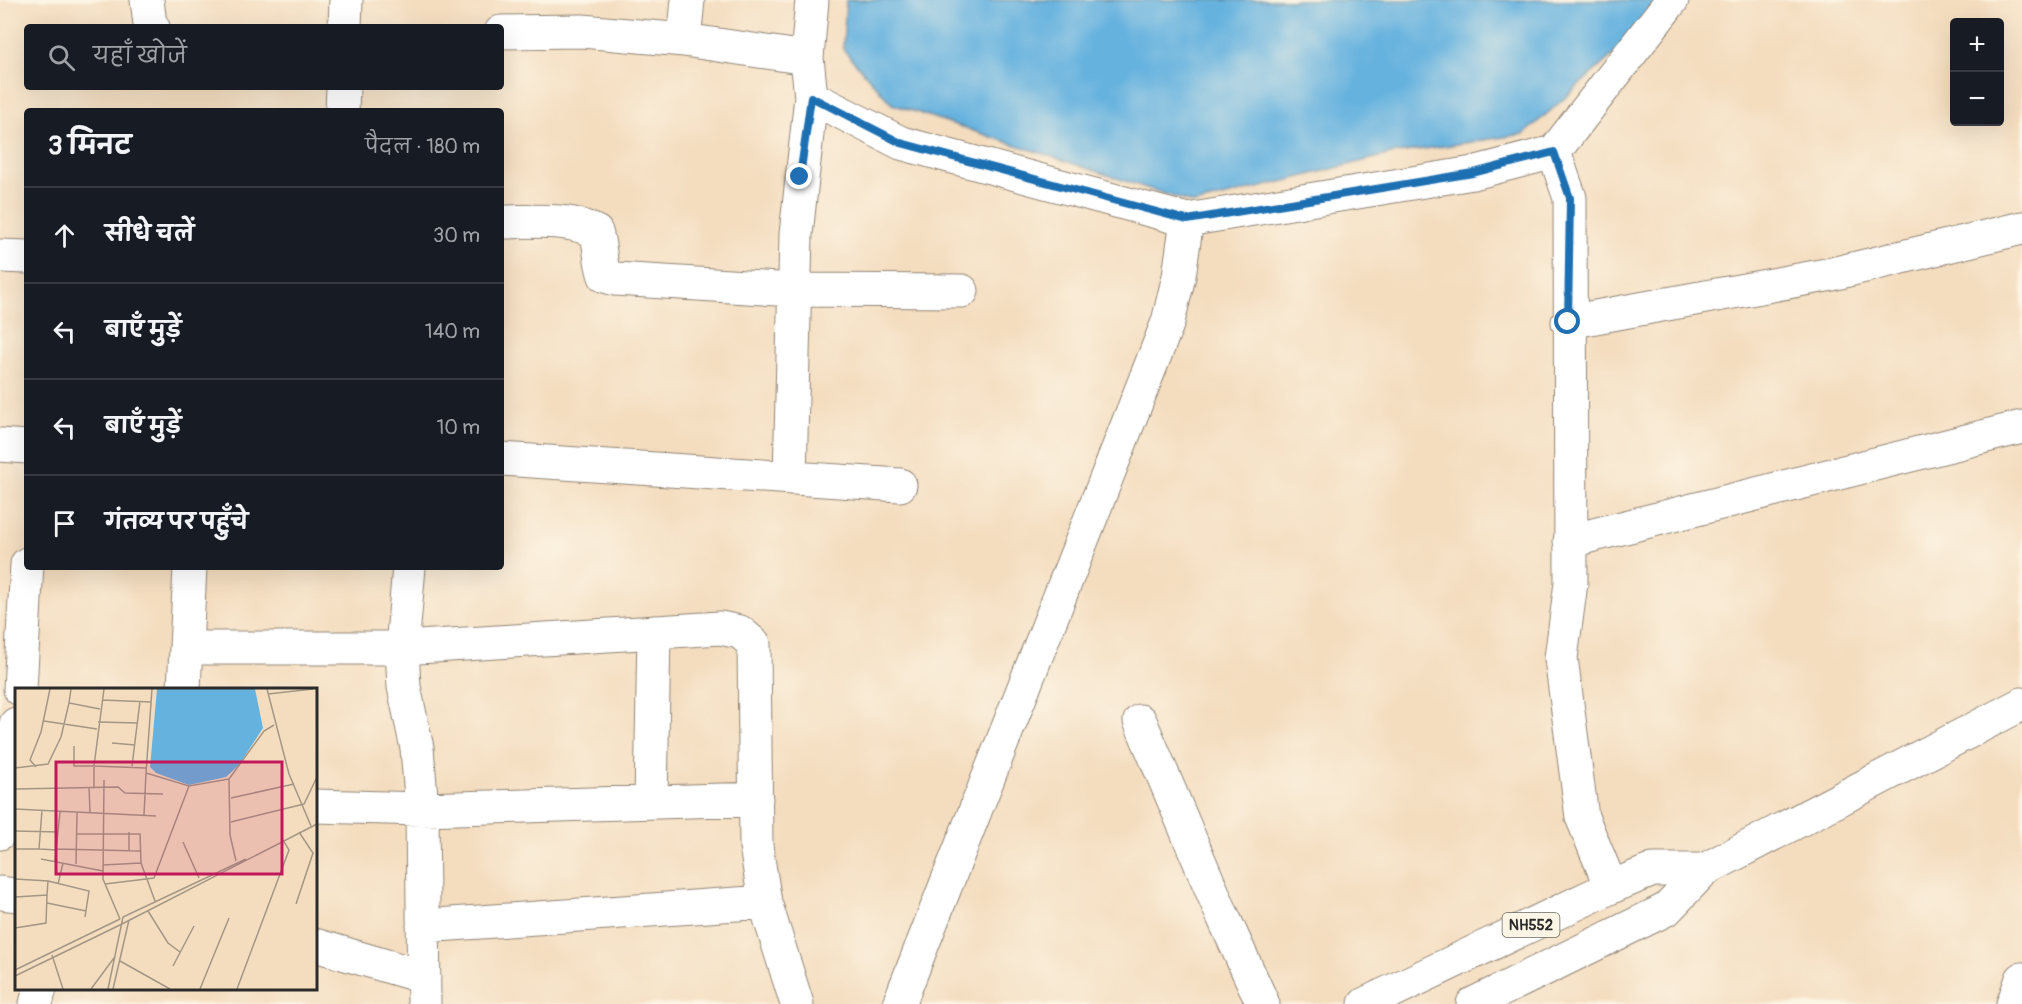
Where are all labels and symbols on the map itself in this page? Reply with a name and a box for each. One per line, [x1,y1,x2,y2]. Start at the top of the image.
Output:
route end [786,163,812,189]
route start [1554,308,1580,334]
inset map [15,688,316,989]
road number: NH552 [1502,913,1559,937]

